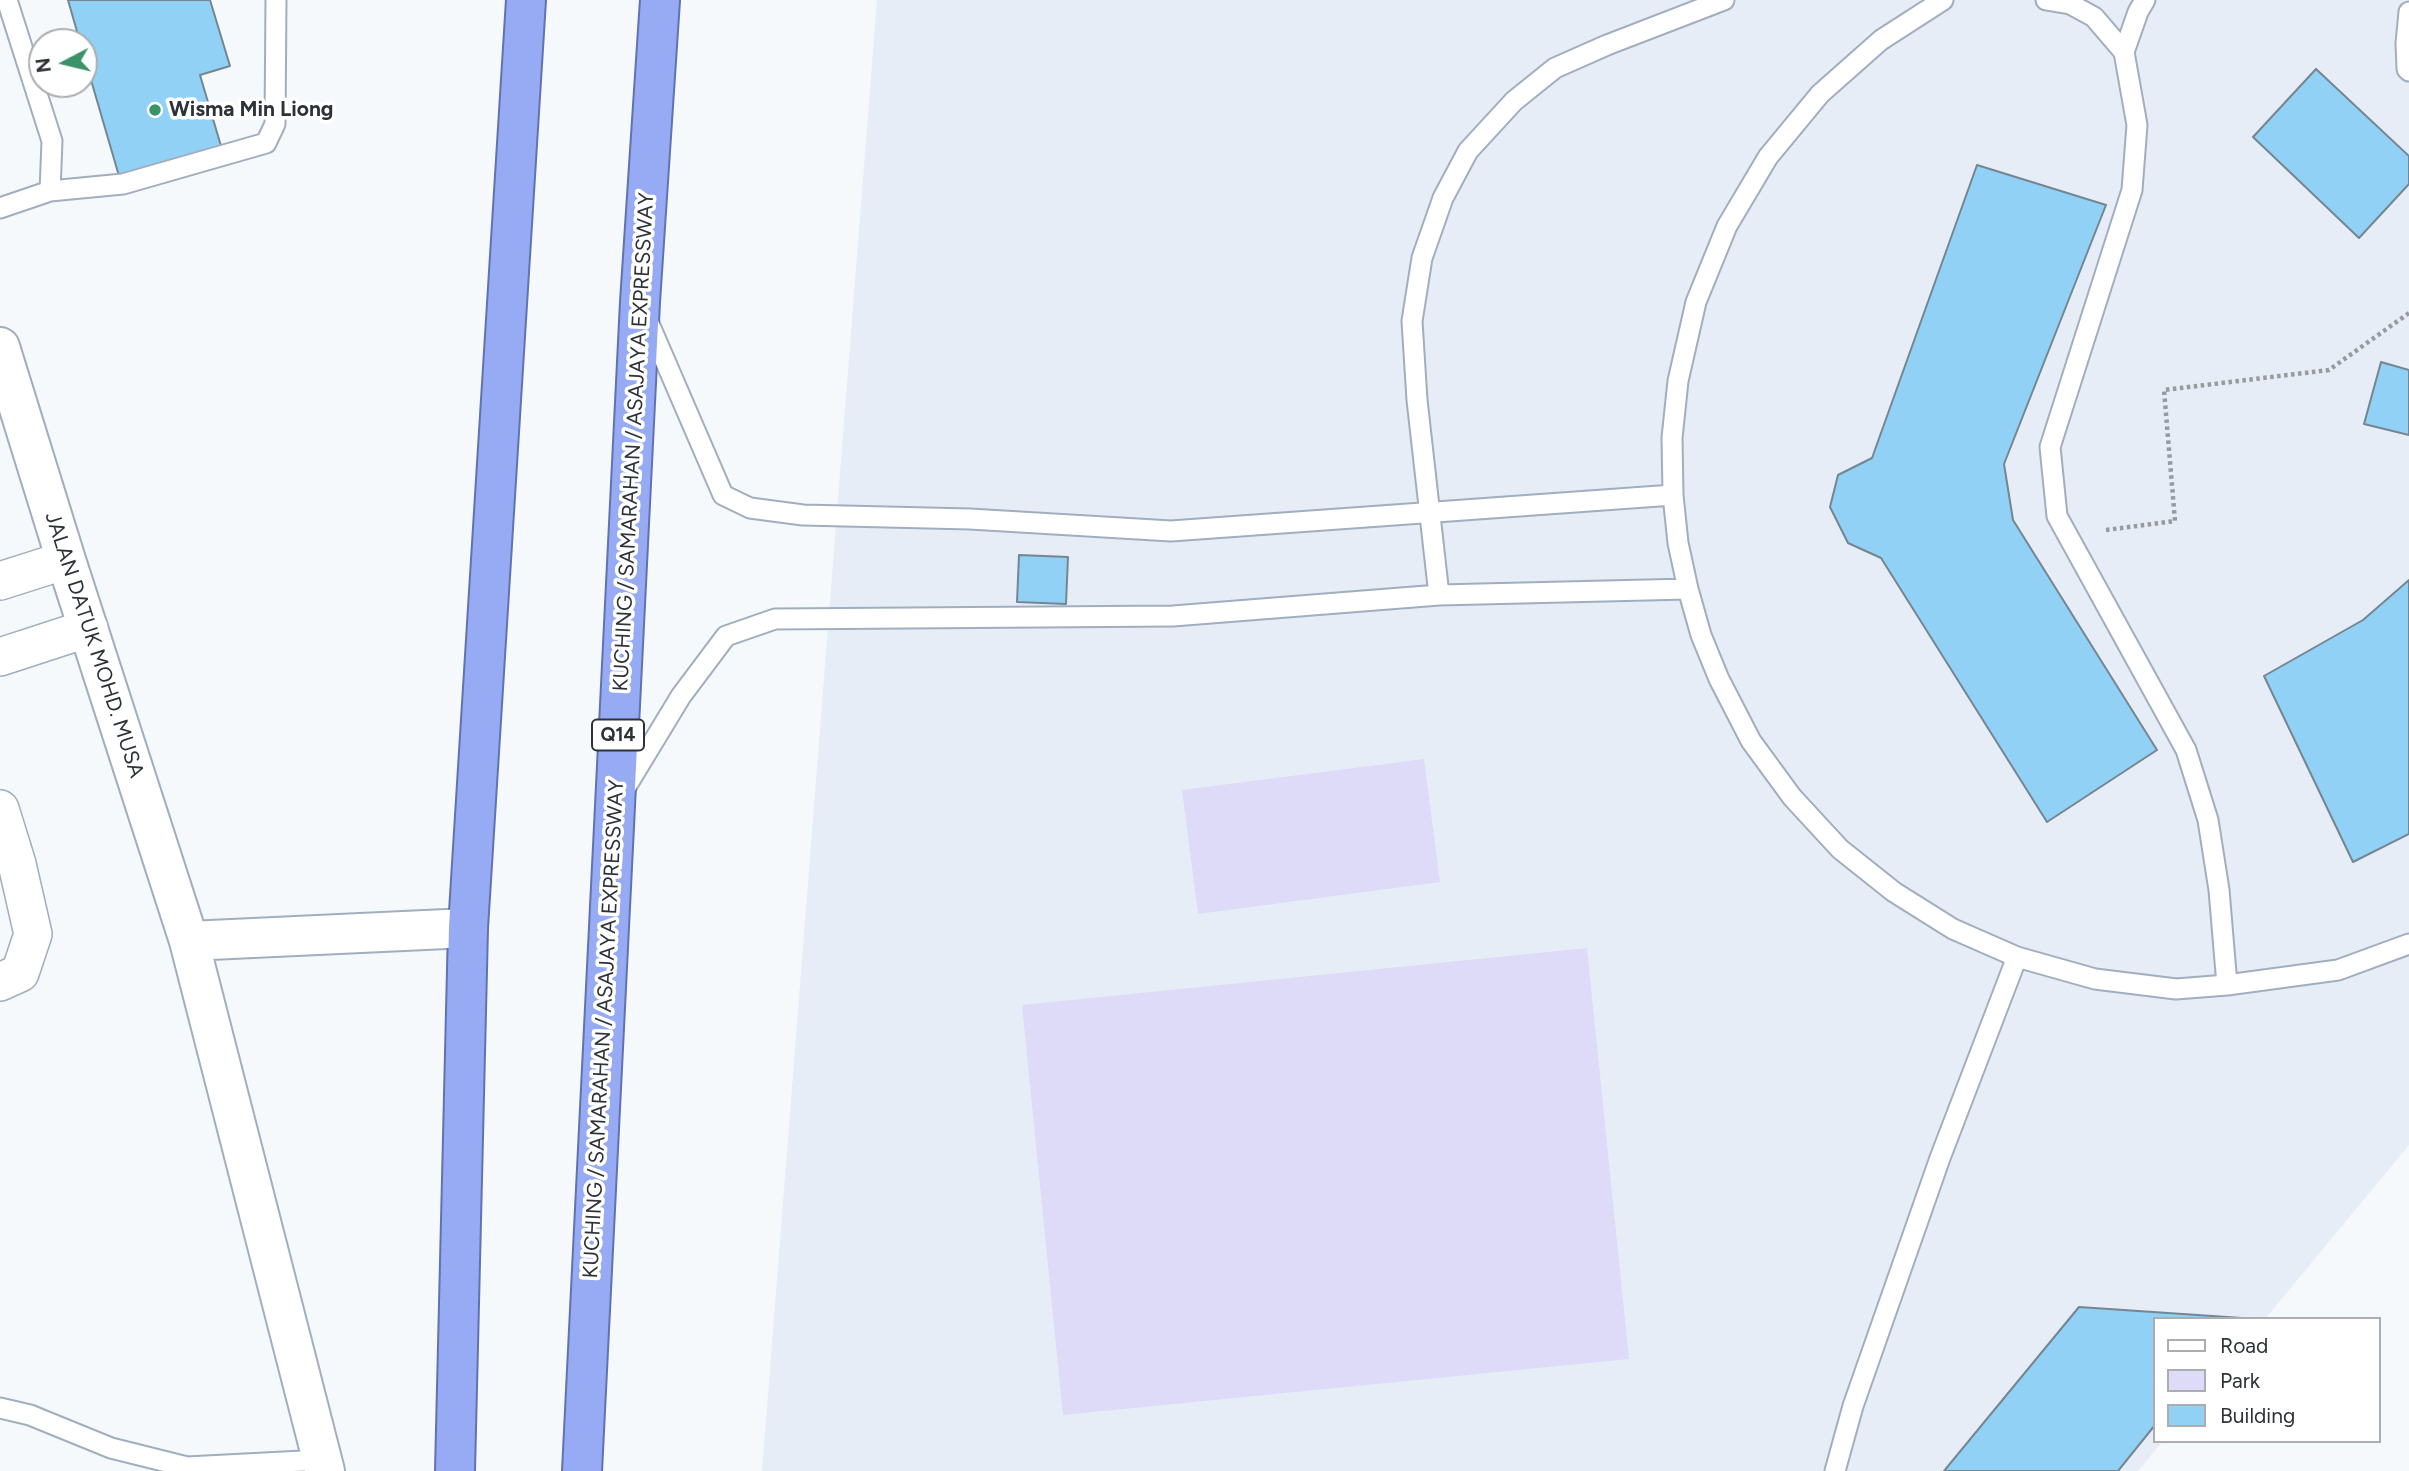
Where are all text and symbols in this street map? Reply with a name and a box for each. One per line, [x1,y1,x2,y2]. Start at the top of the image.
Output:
north arrow [28,28,98,98]
text: N [31,57,56,74]
place label: Wisma Min Liong [169,97,333,123]
marker: Wisma Min Liong [147,102,163,118]
street label: KUCHING / SAMARAHAN / ASAJAYA EXPRESSWAY [608,192,660,692]
street label: JALAN DATUK MOHD. MUSA [39,509,149,781]
road number: Q14 [592,720,644,750]
street label: KUCHING / SAMARAHAN / ASAJAYA EXPRESSWAY [578,779,630,1279]
legend [2154,1317,2381,1443]
text: Road [2220,1333,2268,1358]
text: Park [2220,1368,2260,1393]
text: Building [2220,1403,2295,1428]

